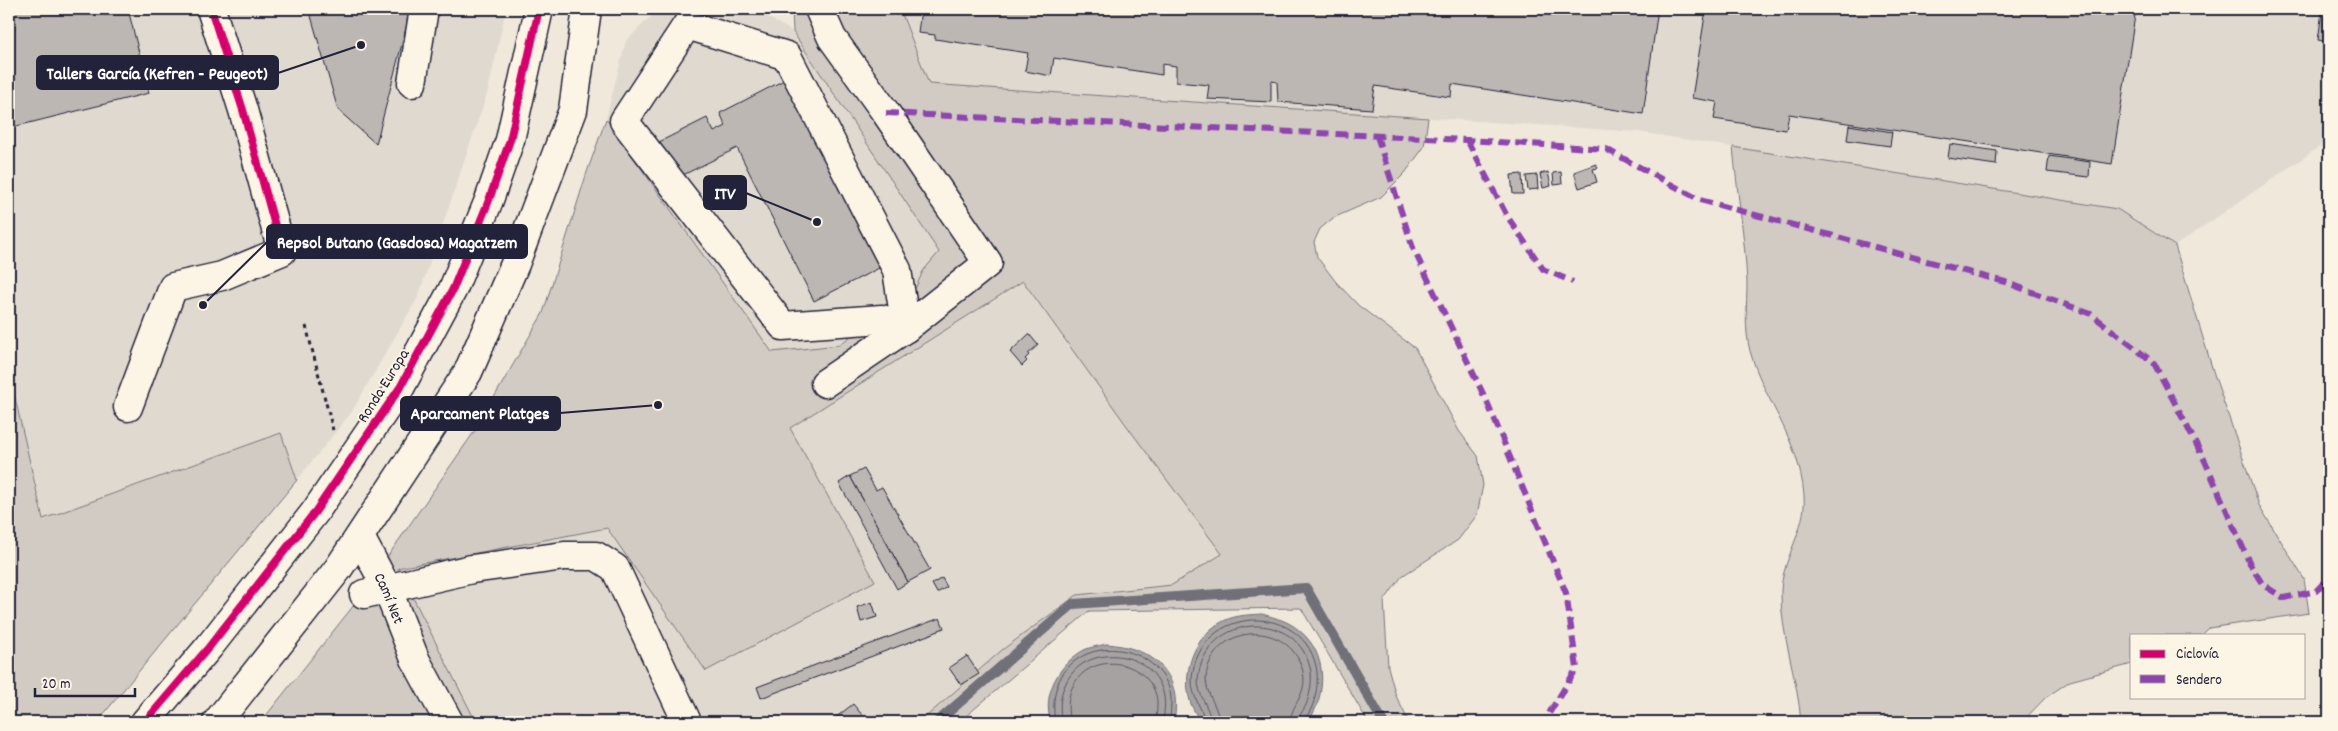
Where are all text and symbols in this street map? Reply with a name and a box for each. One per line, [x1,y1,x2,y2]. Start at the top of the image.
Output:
callout: Tallers García (Kefren - Peugeot) [37,56,278,89]
text: Tallers García (Kefren - Peugeot) [46,63,268,88]
callout: ITV [704,176,746,209]
text: ITV [714,183,736,208]
callout: Repsol Butano (Gasdosa) Magatzem [267,225,527,258]
text: Repsol Butano (Gasdosa) Magatzem [277,232,517,257]
street label: Ronda Europa [352,345,416,428]
callout: Aparcament Platges [401,397,560,430]
text: Aparcament Platges [410,403,550,428]
street label: Camí Net [367,569,409,628]
legend [2130,634,2306,698]
text: Ciclovía [2176,644,2219,666]
scale bar [35,666,135,698]
text: Sendero [2176,670,2222,692]
text: 20 m [42,674,70,696]

